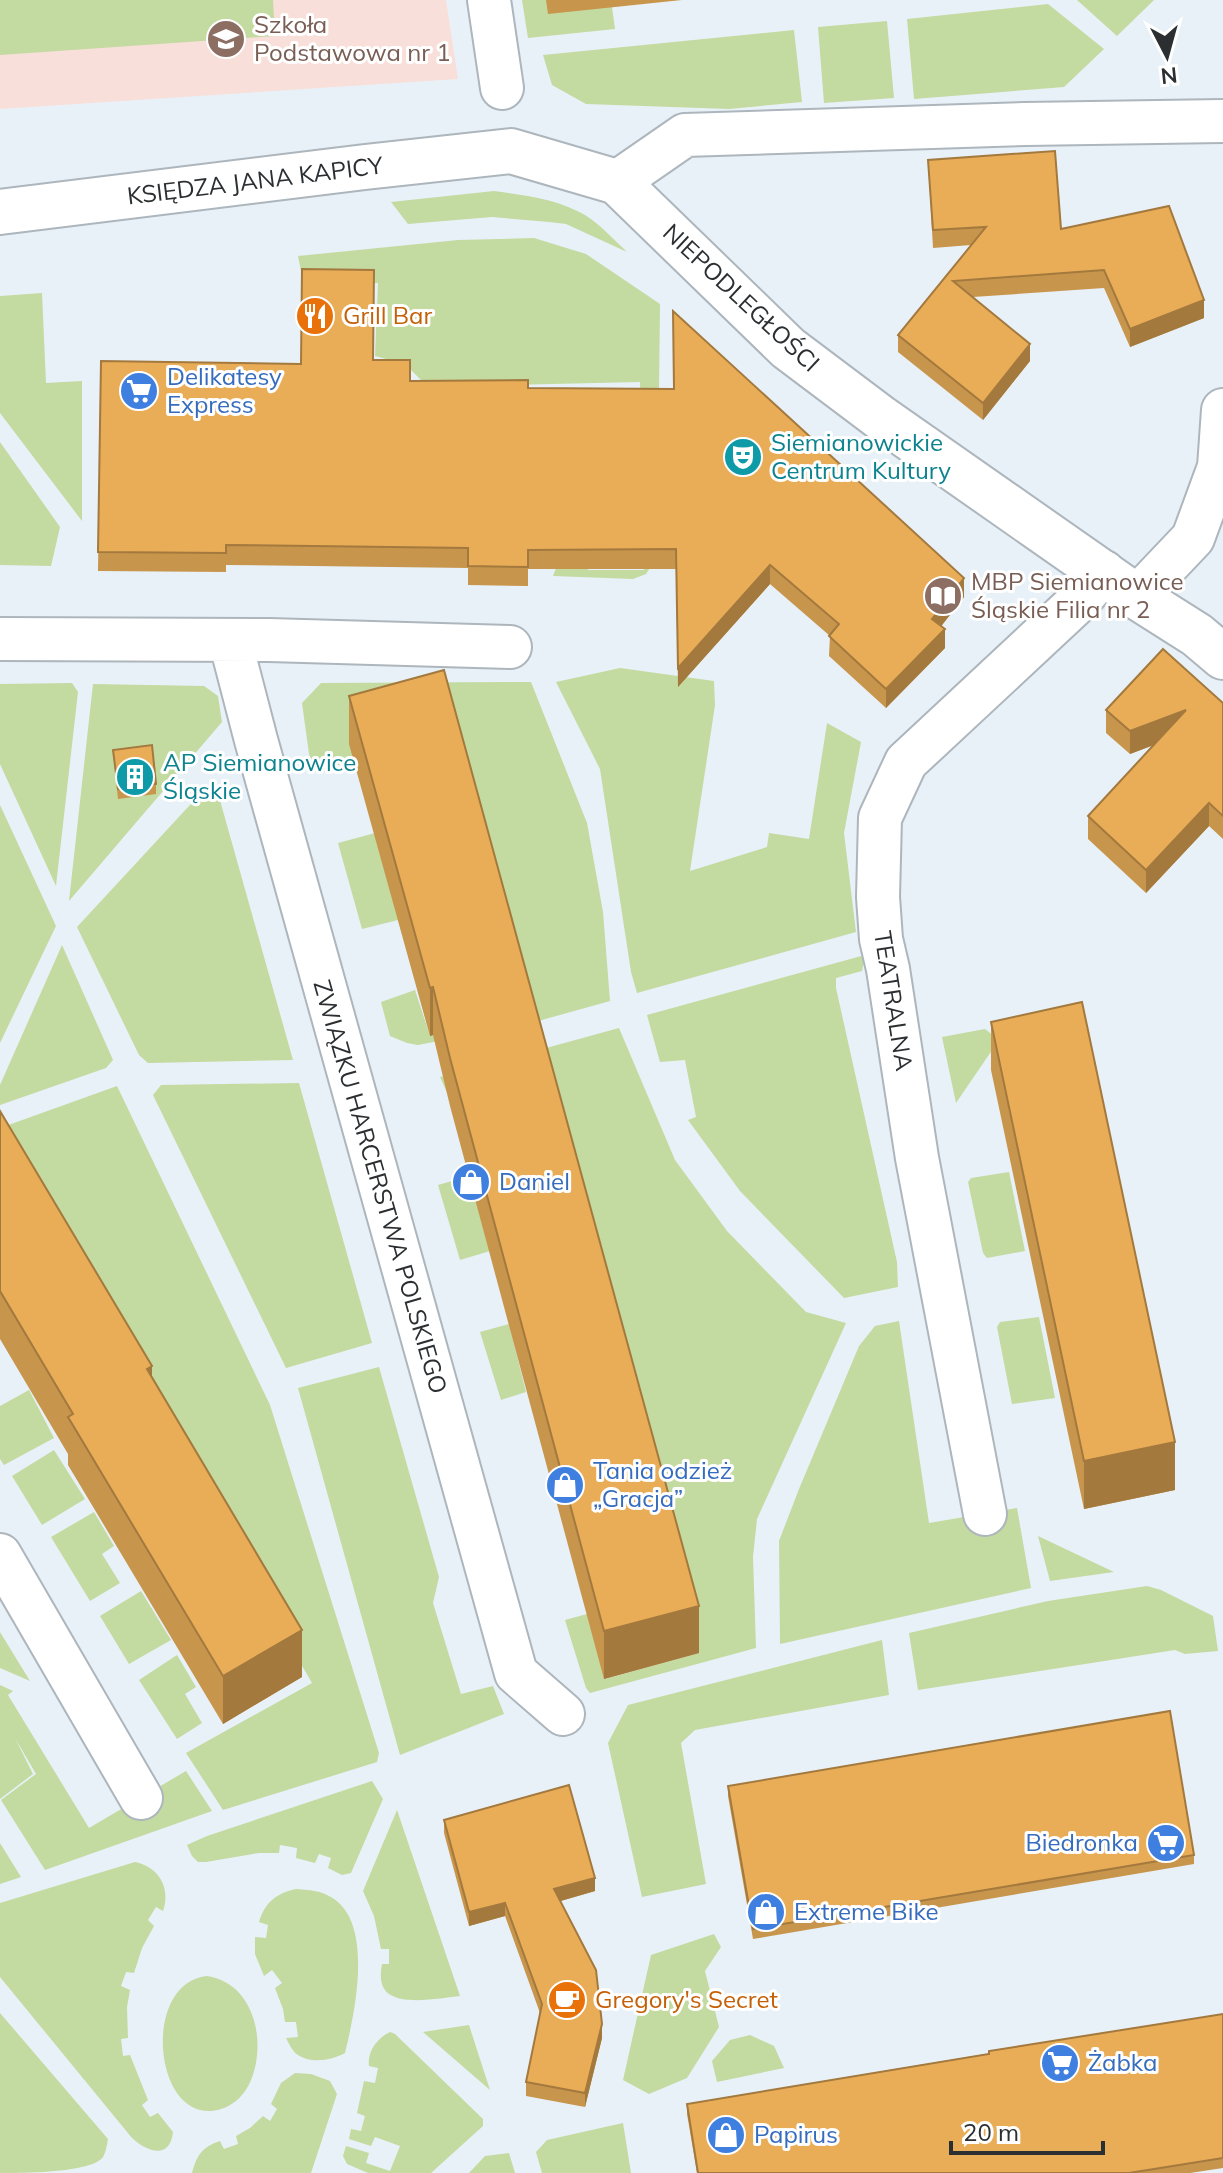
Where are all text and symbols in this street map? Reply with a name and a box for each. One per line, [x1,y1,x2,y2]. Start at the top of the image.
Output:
place label: Szkoła Podstawowa nr 1 [254,9,451,67]
north arrow [1127,16,1207,96]
school or university icon: Szkoła Podstawowa nr 1 [205,18,247,60]
text: N [1159,61,1179,91]
street label: KSIĘDZA JANA KAPICY [125,149,385,211]
street label: NIEPODLEGŁOŚCI [657,217,826,378]
restaurant icon: Grill Bar [294,295,336,337]
place label: Grill Bar [343,300,432,330]
place label: Delikatesy Express [167,361,282,419]
supermarket icon: Delikatesy Express [118,370,160,412]
place label: Siemianowickie Centrum Kultury [771,427,951,485]
theatre icon: Siemianowickie Centrum Kultury [722,436,764,478]
place label: MBP Siemianowice Śląskie Filia nr 2 [971,566,1184,624]
library icon: MBP Siemianowice Śląskie Filia nr 2 [922,575,964,617]
place label: AP Siemianowice Śląskie [163,747,356,805]
building icon: AP Siemianowice Śląskie [114,756,156,798]
street label: TEATRALNA [868,929,920,1073]
street label: ZWIĄZKU HARCERSTWA POLSKIEGO [307,976,454,1397]
shop icon: Daniel [450,1161,492,1203]
place label: Daniel [499,1166,570,1196]
place label: Tania odzież „Gracja” [593,1455,732,1513]
shop icon: Tania odzież „Gracja” [544,1464,586,1506]
supermarket icon: Biedronka [1145,1822,1187,1864]
place label: Biedronka [1026,1827,1138,1857]
shop icon: Extreme Bike [745,1891,787,1933]
place label: Extreme Bike [794,1896,939,1926]
cafe icon: Gregory's Secret [546,1979,588,2021]
place label: Gregory's Secret [595,1984,778,2014]
supermarket icon: Żabka [1039,2042,1081,2084]
place label: Żabka [1088,2047,1158,2077]
scale bar [951,2105,1103,2155]
shop icon: Papirus [705,2114,747,2156]
text: 20 m [963,2117,1019,2147]
place label: Papirus [754,2119,838,2149]

